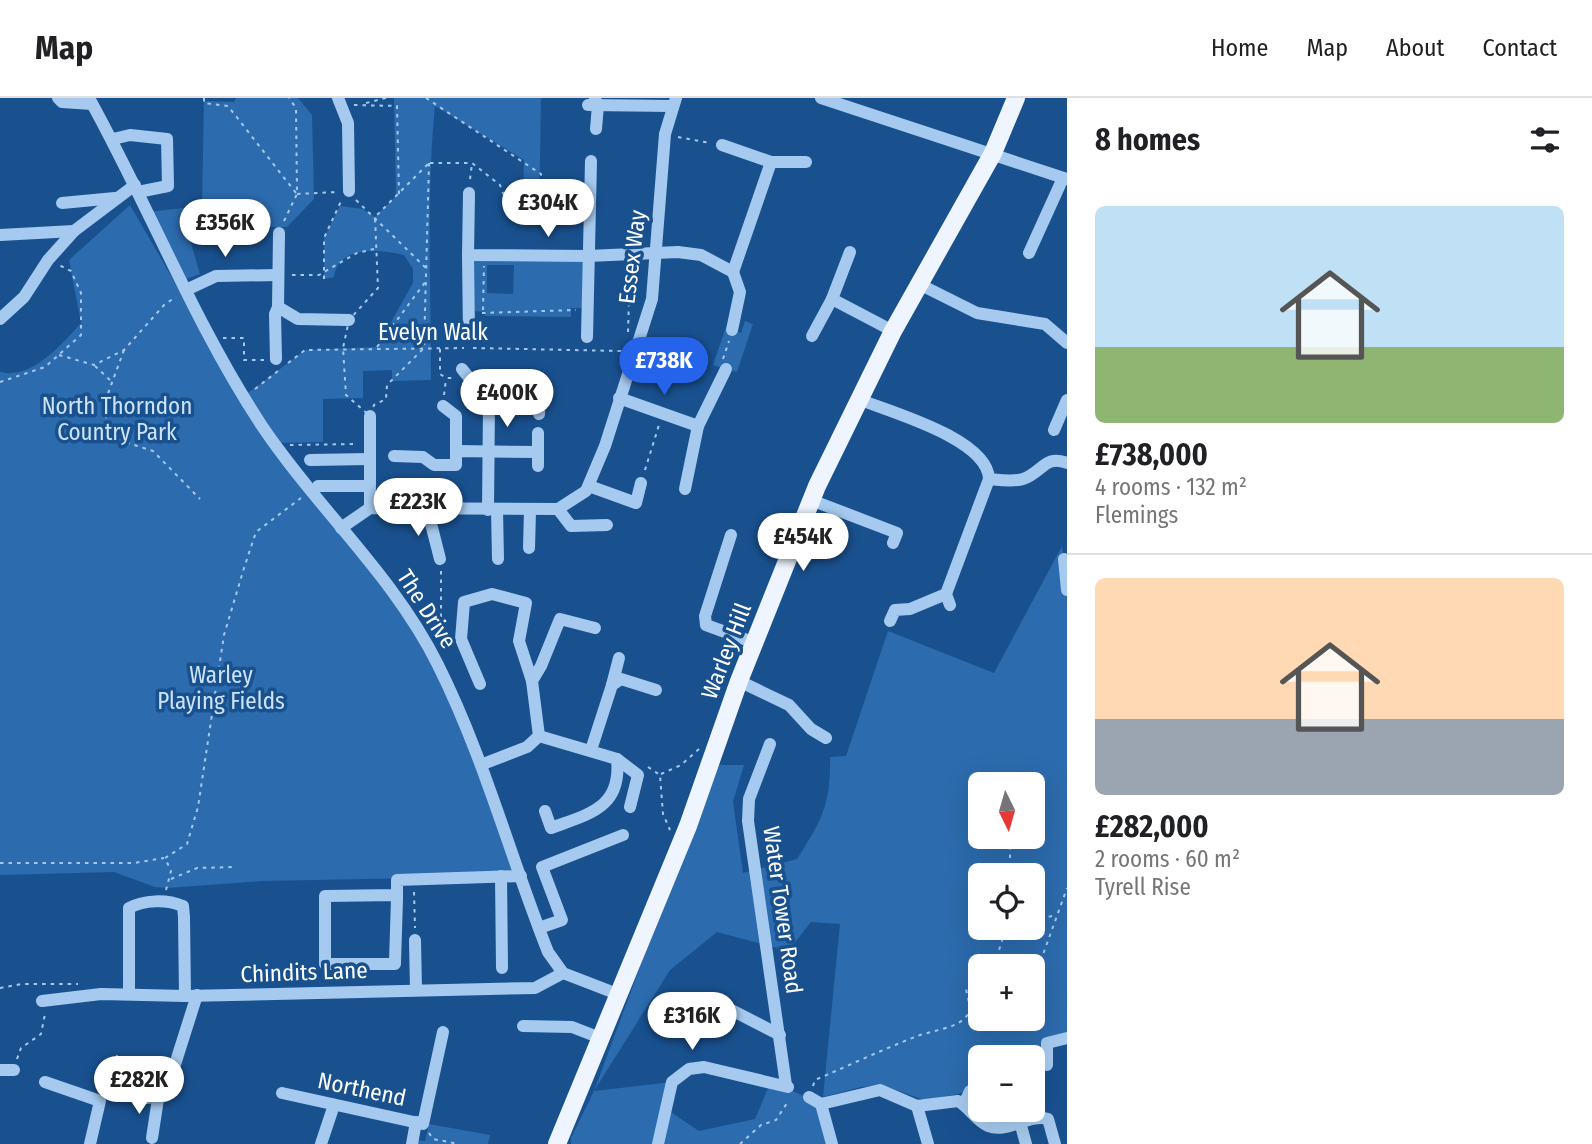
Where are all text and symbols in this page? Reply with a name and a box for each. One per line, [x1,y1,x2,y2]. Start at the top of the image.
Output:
text: Map [35,28,93,68]
text: Home [1211,34,1268,62]
text: Map [1306,34,1348,62]
text: About [1386,34,1444,62]
text: Contact [1482,34,1557,62]
icon: filters [1526,121,1564,159]
text: 8 homes [1095,122,1200,158]
pin: £304K [499,180,597,239]
text: £304K [518,188,578,216]
pin: £356K [176,200,274,259]
text: £356K [196,208,254,236]
street label: Essex Way [612,208,652,306]
icon: home [1267,252,1393,378]
street label: Evelyn Walk [378,318,488,346]
pin: £738K [615,338,713,397]
text: £738K [635,346,693,374]
pin: £400K [458,370,556,429]
text: £400K [476,378,538,406]
park label: North Thorndon Country Park [42,392,192,446]
text: £738,000 [1095,437,1208,473]
text: 4 rooms · 132 m² [1095,473,1247,501]
pin: £223K [369,478,467,538]
text: £223K [390,487,446,515]
text: Flemings [1095,501,1178,529]
pin: £454K [754,514,852,573]
text: £454K [774,522,832,550]
street label: The Drive [391,564,463,654]
street label: Warley Hill [695,599,757,703]
icon: home [1267,624,1393,750]
park label: Warley Playing Fields [157,661,285,715]
north arrow [968,772,1045,849]
map controls [968,772,1045,1122]
text: £282,000 [1095,809,1209,845]
street label: Water Tower Road [757,824,809,996]
text: 2 rooms · 60 m² [1095,845,1240,873]
button: locate [968,863,1045,940]
text: Tyrell Rise [1095,873,1191,901]
button: + [968,954,1045,1031]
street label: Chindits Lane [240,956,368,988]
pin: £316K [643,992,741,1052]
text: £316K [664,1001,720,1029]
button: − [968,1045,1045,1122]
pin: £282K [90,1056,188,1116]
text: £282K [110,1065,168,1093]
street label: Northend [315,1066,409,1112]

